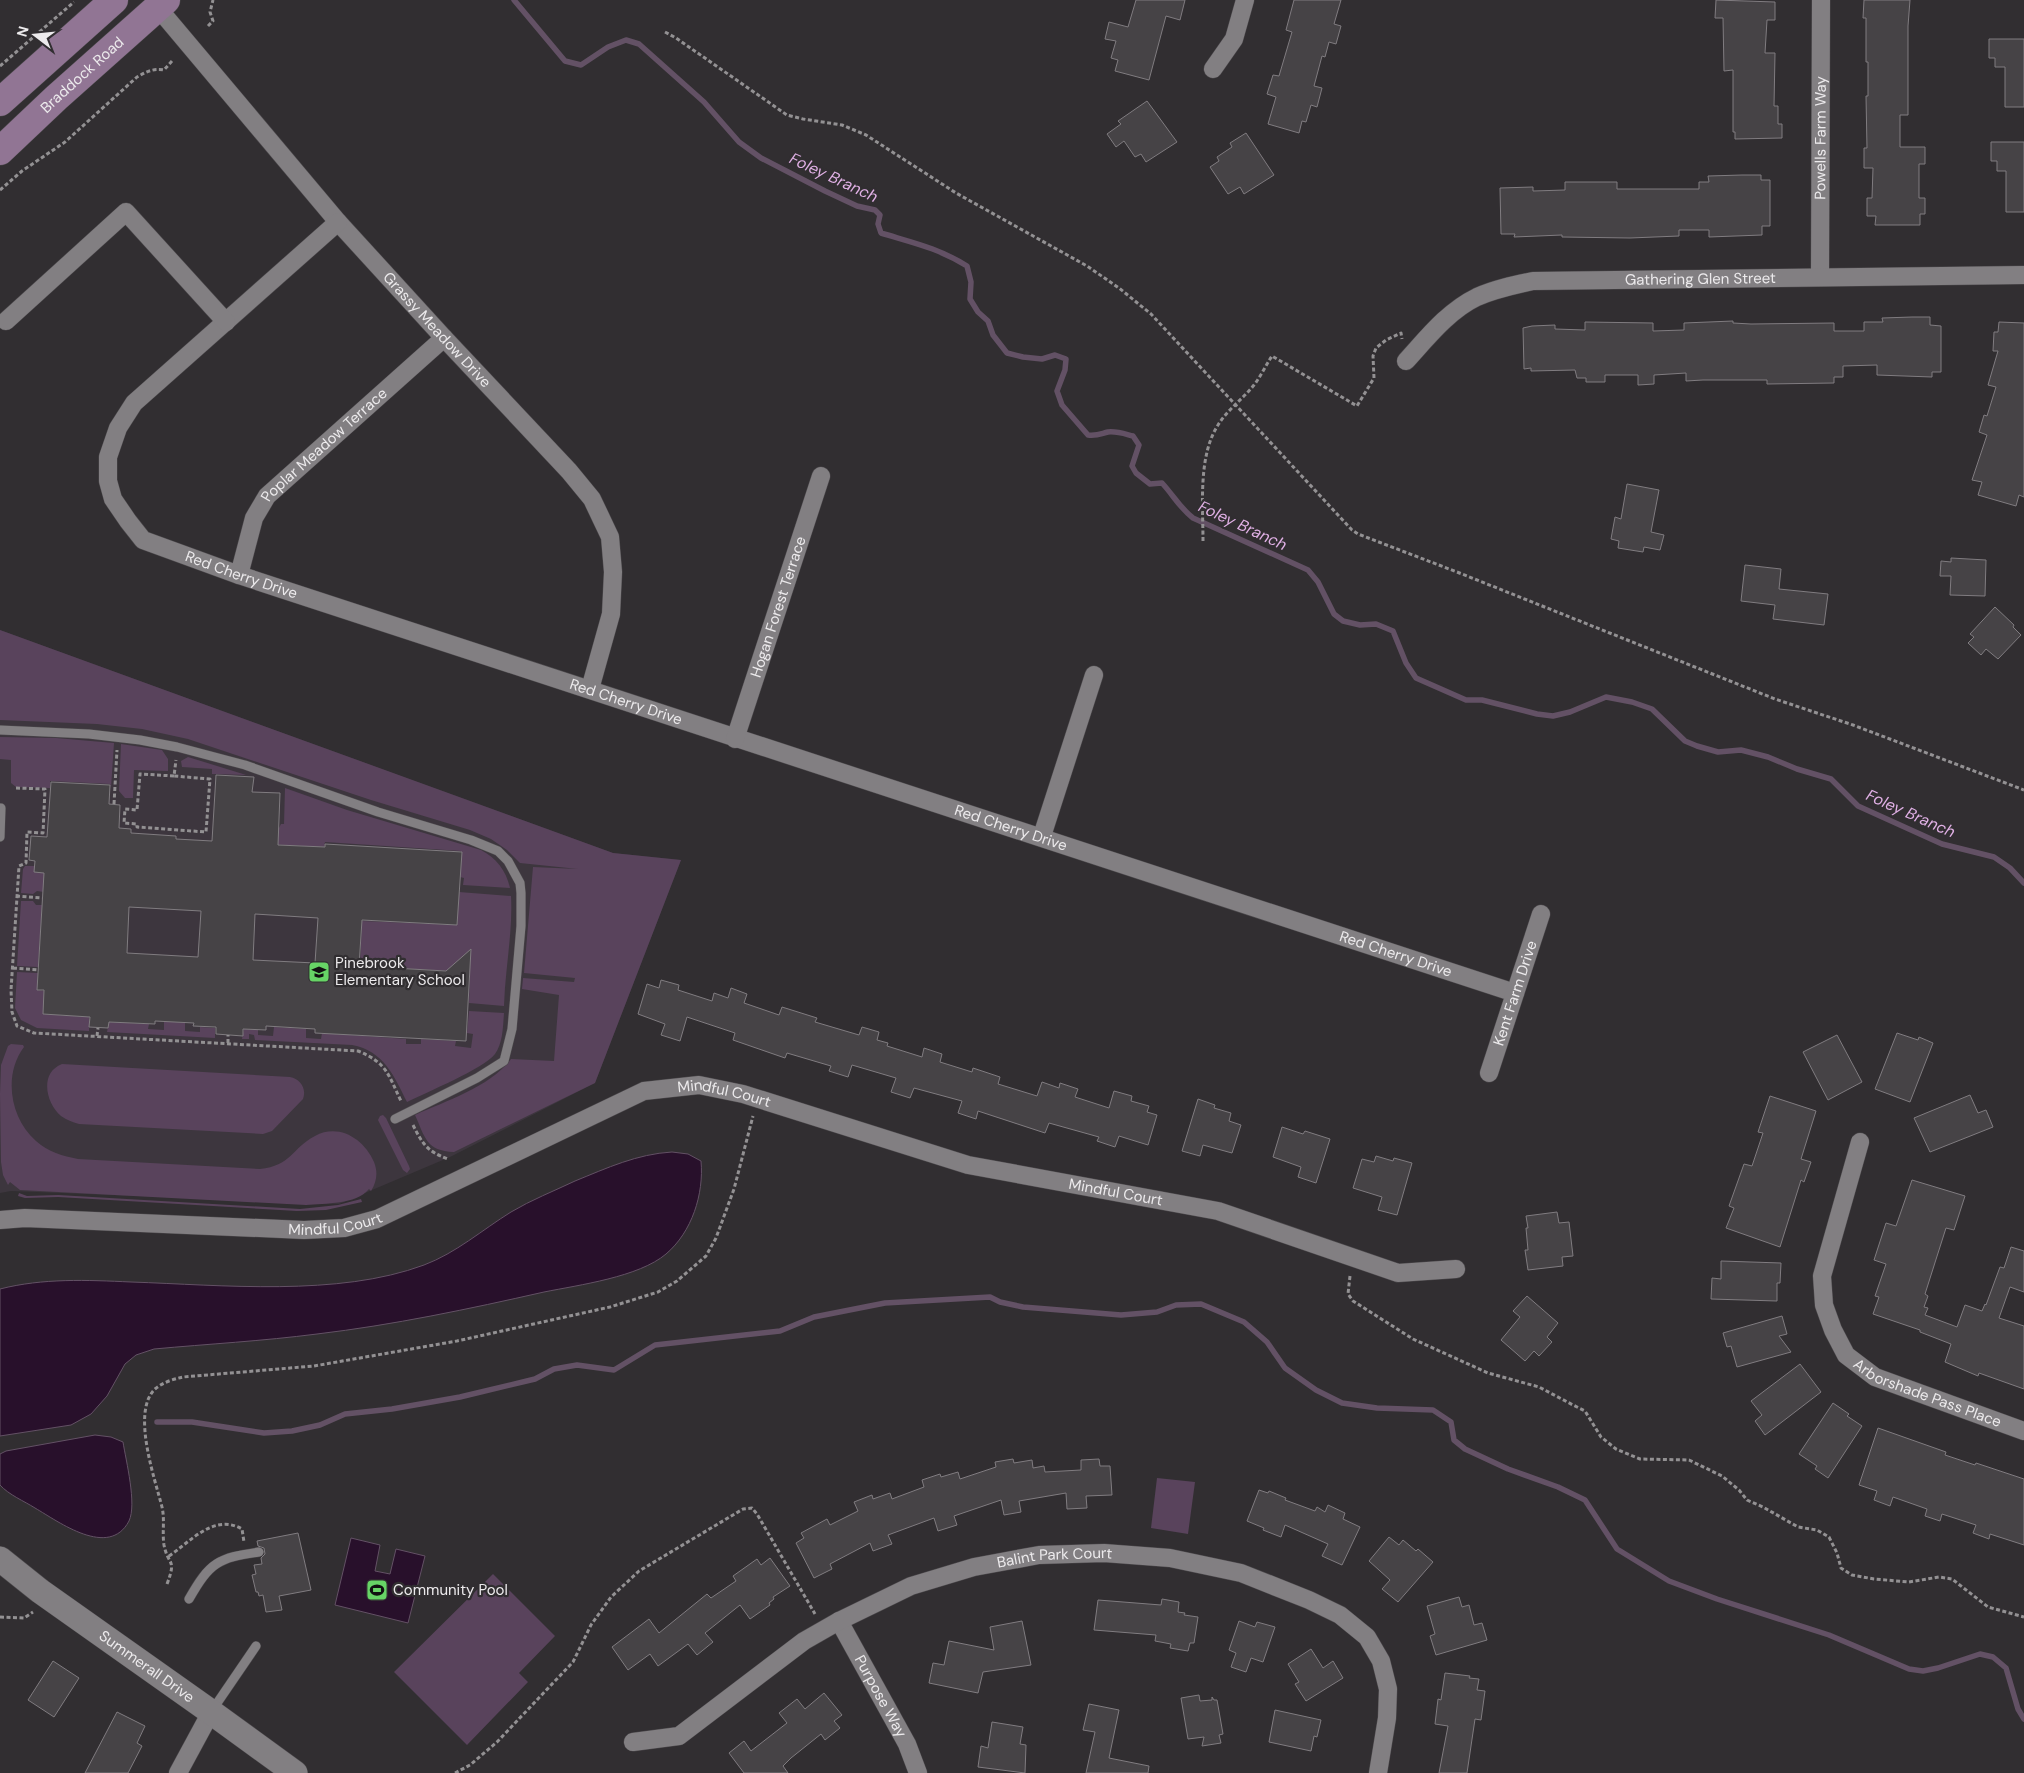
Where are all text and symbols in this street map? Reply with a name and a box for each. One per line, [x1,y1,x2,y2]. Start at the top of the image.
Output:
north arrow [10,10,60,60]
text: N [12,24,33,39]
street label: Braddock Road [36,32,128,118]
street label: Powells Farm Way [1810,76,1831,200]
water label: Foley Branch [786,148,881,207]
street label: Grassy Meadow Drive [379,268,495,392]
street label: Gathering Glen Street [1625,268,1776,290]
street label: Poplar Meadow Terrace [256,383,391,505]
water label: Foley Branch [1195,496,1290,555]
street label: Hogan Forest Terrace [746,534,811,680]
street label: Red Cherry Drive [183,546,300,603]
street label: Red Cherry Drive [567,674,685,730]
water label: Foley Branch [1863,784,1959,842]
street label: Red Cherry Drive [952,800,1070,856]
street label: Red Cherry Drive [1337,926,1455,982]
street label: Kent Farm Drive [1489,938,1542,1048]
place label: Pinebrook Elementary School [335,953,465,990]
school or university icon: Pinebrook Elementary School [307,960,331,984]
street label: Mindful Court [676,1075,773,1112]
street label: Mindful Court [1067,1174,1164,1211]
street label: Mindful Court [288,1208,386,1240]
street label: Arborshade Pass Place [1849,1354,2004,1432]
street label: Balint Park Court [995,1543,1113,1573]
sports icon: Community Pool [365,1578,389,1602]
place label: Community Pool [393,1580,508,1600]
street label: Summerall Drive [95,1626,198,1707]
street label: Purpose Way [850,1651,912,1742]

